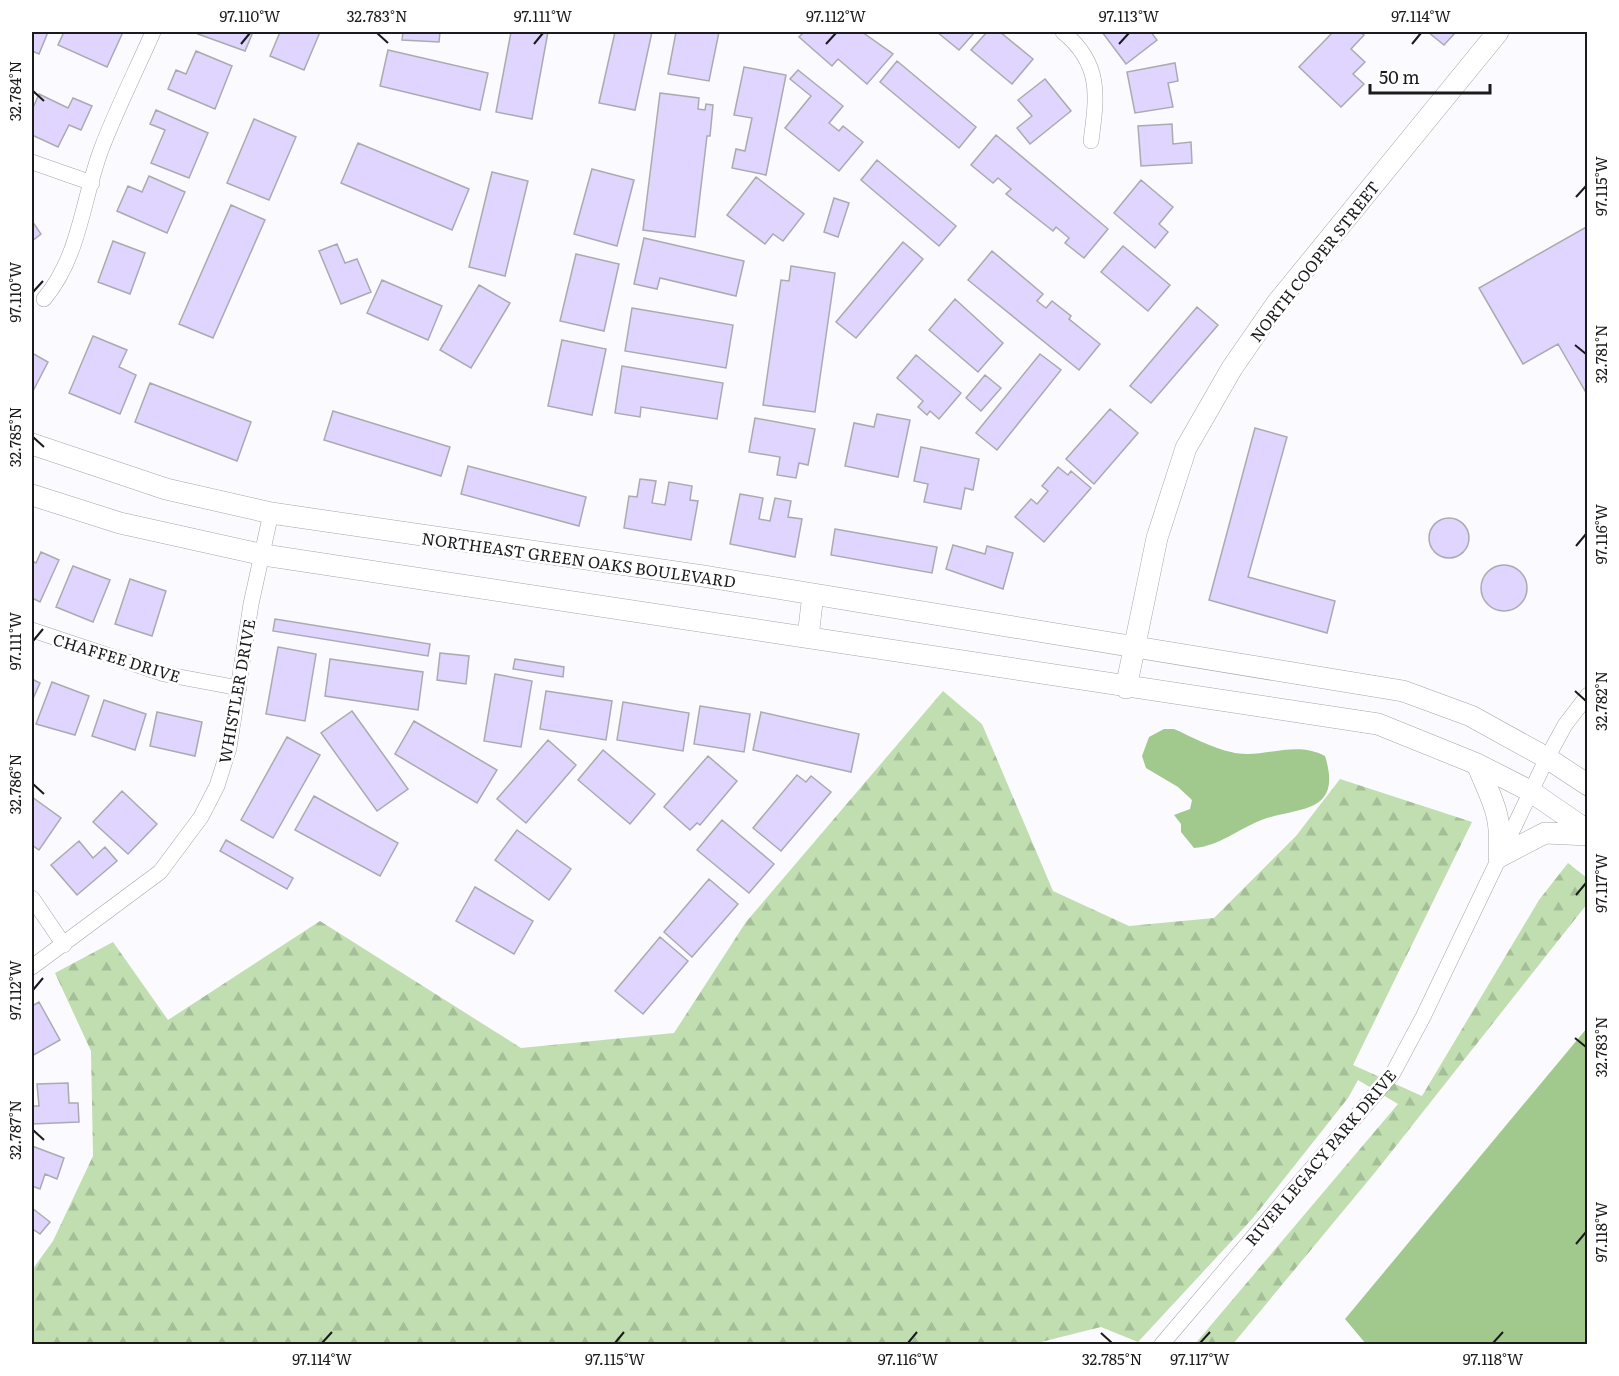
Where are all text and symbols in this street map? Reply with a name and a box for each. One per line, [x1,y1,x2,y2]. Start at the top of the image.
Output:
text: 97.110°W [220,4,281,27]
text: 32.783°N [347,4,407,27]
text: 97.111°W [514,4,573,27]
text: 97.112°W [806,4,867,27]
text: 97.113°W [1099,4,1160,27]
text: 97.114°W [1391,4,1451,27]
scale bar [1370,57,1490,95]
text: 32.784°N [3,61,26,121]
text: 50 m [1379,63,1420,90]
text: 97.115°W [1589,155,1612,216]
street label: NORTH COOPER STREET [1243,175,1385,347]
text: 97.110°W [3,261,26,323]
text: 32.781°N [1589,325,1612,383]
text: 32.785°N [3,407,26,467]
text: 97.116°W [1589,503,1612,564]
street label: NORTHEAST GREEN OAKS BOULEVARD [420,525,738,593]
text: 97.111°W [3,611,26,670]
street label: WHISTLER DRIVE [211,617,261,765]
street label: CHAFFEE DRIVE [50,626,184,688]
text: 32.782°N [1589,671,1612,731]
text: 32.786°N [3,754,26,814]
text: 97.117°W [1589,853,1612,913]
text: 97.112°W [3,959,26,1020]
text: 32.783°N [1589,1017,1612,1077]
street label: RIVER LEGACY PARK DRIVE [1239,1063,1401,1251]
text: 32.787°N [3,1100,26,1160]
text: 97.118°W [1589,1201,1612,1262]
text: 97.114°W [292,1347,352,1370]
text: 97.115°W [585,1347,646,1370]
text: 97.116°W [878,1347,939,1370]
text: 32.785°N [1082,1347,1142,1370]
text: 97.117°W [1170,1347,1230,1370]
text: 97.118°W [1463,1347,1524,1370]

